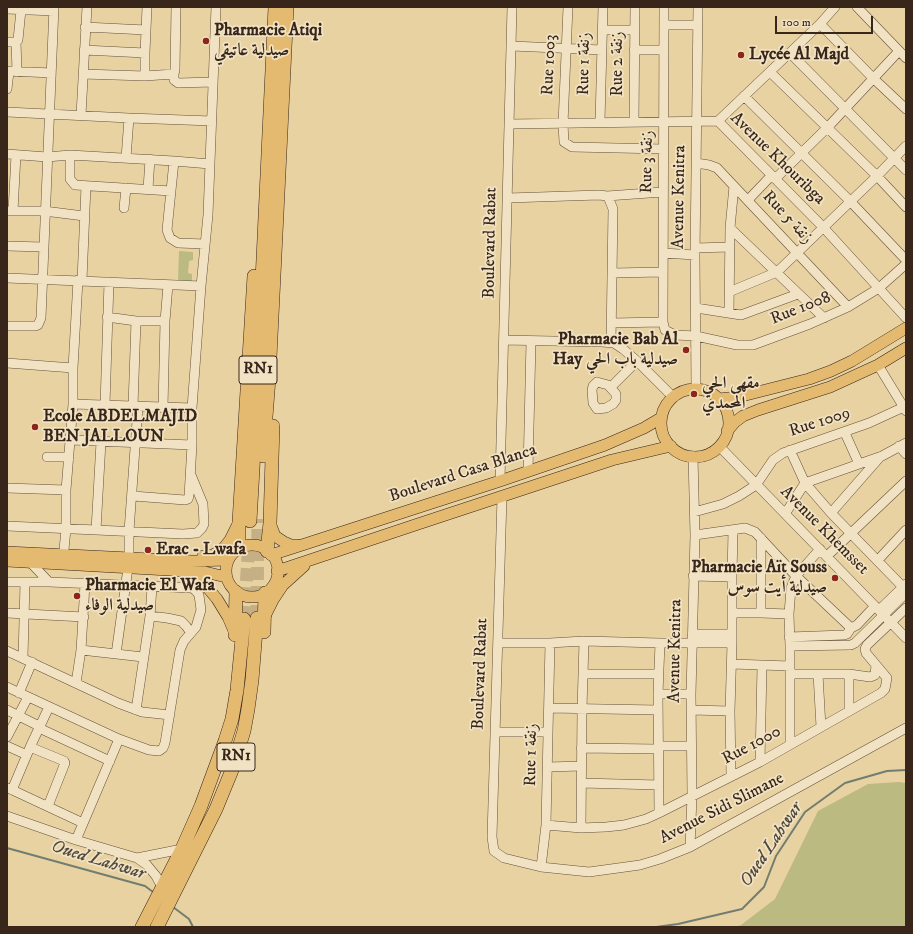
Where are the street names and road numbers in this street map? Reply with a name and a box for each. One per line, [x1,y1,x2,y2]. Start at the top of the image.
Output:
street label: Rue 2 زنقة [608,31,628,97]
street label: Rue 1 زنقة [574,32,596,96]
street label: Rue 1003 [538,34,562,96]
street label: Avenue Khouribga [725,109,829,209]
street label: Rue 3 زنقة [637,130,659,194]
street label: Avenue Kenitra [669,145,691,249]
street label: Boulevard Rabat [480,187,502,299]
street label: Rue 5 زنقة [757,187,817,249]
street label: Rue 1008 [768,288,834,330]
road number: RN1 [239,356,277,384]
street label: Rue 1009 [787,404,853,442]
street label: Boulevard Casa Blanca [387,441,539,507]
street label: Avenue Khemsset [775,482,873,580]
street label: Avenue Kenitra [665,599,687,703]
street label: Boulevard Rabat [469,618,493,730]
street label: Rue 1000 [719,722,785,770]
street label: Rue 1 زنقة [521,723,543,787]
road number: RN1 [217,743,255,771]
street label: Avenue Sidi Slimane [656,769,788,849]

